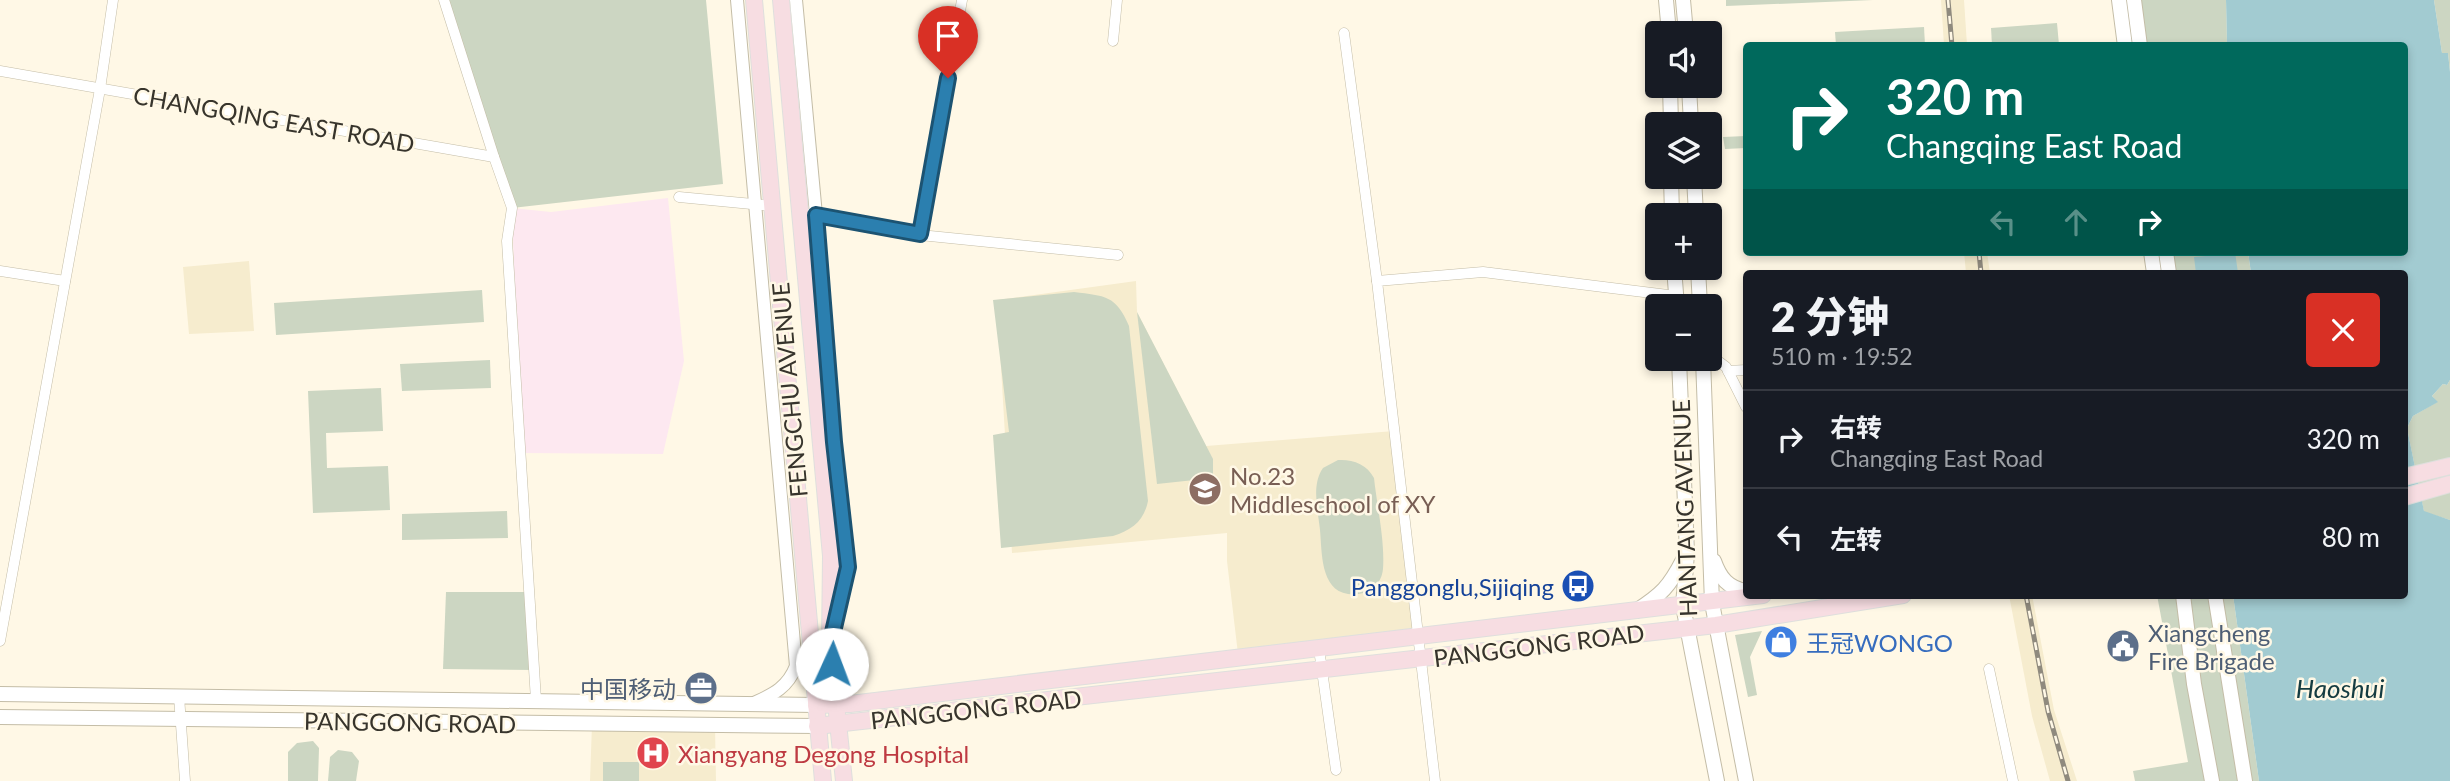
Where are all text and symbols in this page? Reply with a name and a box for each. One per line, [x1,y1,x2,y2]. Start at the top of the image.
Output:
pin [918,6,978,78]
icon: arrive [929,17,967,55]
map controls [1645,21,1722,371]
button: sound [1645,21,1722,98]
text: 320 m [1886,67,2024,125]
icon: right [1771,70,1862,161]
street label: CHANGQING EAST ROAD [131,80,417,158]
button: layers [1645,112,1722,189]
text: Changqing East Road [1886,126,2182,165]
button: + [1645,203,1722,280]
icon: left [1984,203,2022,241]
icon: ahead [2057,203,2095,241]
icon: right [2130,203,2168,241]
street label: FENGCHU AVENUE [765,281,813,499]
text: 2 分钟 [1771,291,1889,341]
button: close [2306,293,2380,367]
button: − [1645,294,1722,371]
text: 510 m · 19:52 [1771,342,1913,370]
street label: HANTANG AVENUE [1666,399,1702,617]
text: 右转 [1830,411,1882,443]
icon: right [1771,420,1809,458]
text: 320 m [2307,423,2380,455]
text: Changqing East Road [1830,444,2043,472]
place label: No.23 Middleschool of XY [1230,461,1435,518]
school or university icon: No.23 Middleschool of XY [1186,470,1224,508]
icon: left [1771,518,1809,556]
text: 80 m [2322,521,2380,553]
text: 左转 [1830,523,1882,555]
bus stop icon: Panggonglu,Sijiqing [1559,567,1597,605]
place label: Panggonglu,Sijiqing [1351,572,1554,601]
street label: PANGGONG ROAD [1432,618,1646,672]
place label: Xiangcheng Fire Brigade [2148,618,2275,675]
shop icon: 王冠WONGO [1762,623,1800,661]
position arrow [795,627,869,701]
public building icon: Xiangcheng Fire Brigade [2104,627,2142,665]
place label: 王冠WONGO [1806,628,1953,657]
office icon: 中国移动 [682,669,720,707]
water label: Haoshui [2296,672,2384,704]
place label: 中国移动 [580,674,676,703]
street label: PANGGONG ROAD [869,683,1083,735]
street label: PANGGONG ROAD [304,706,516,738]
hospital icon: Xiangyang Degong Hospital [634,734,672,772]
place label: Xiangyang Degong Hospital [678,739,969,768]

